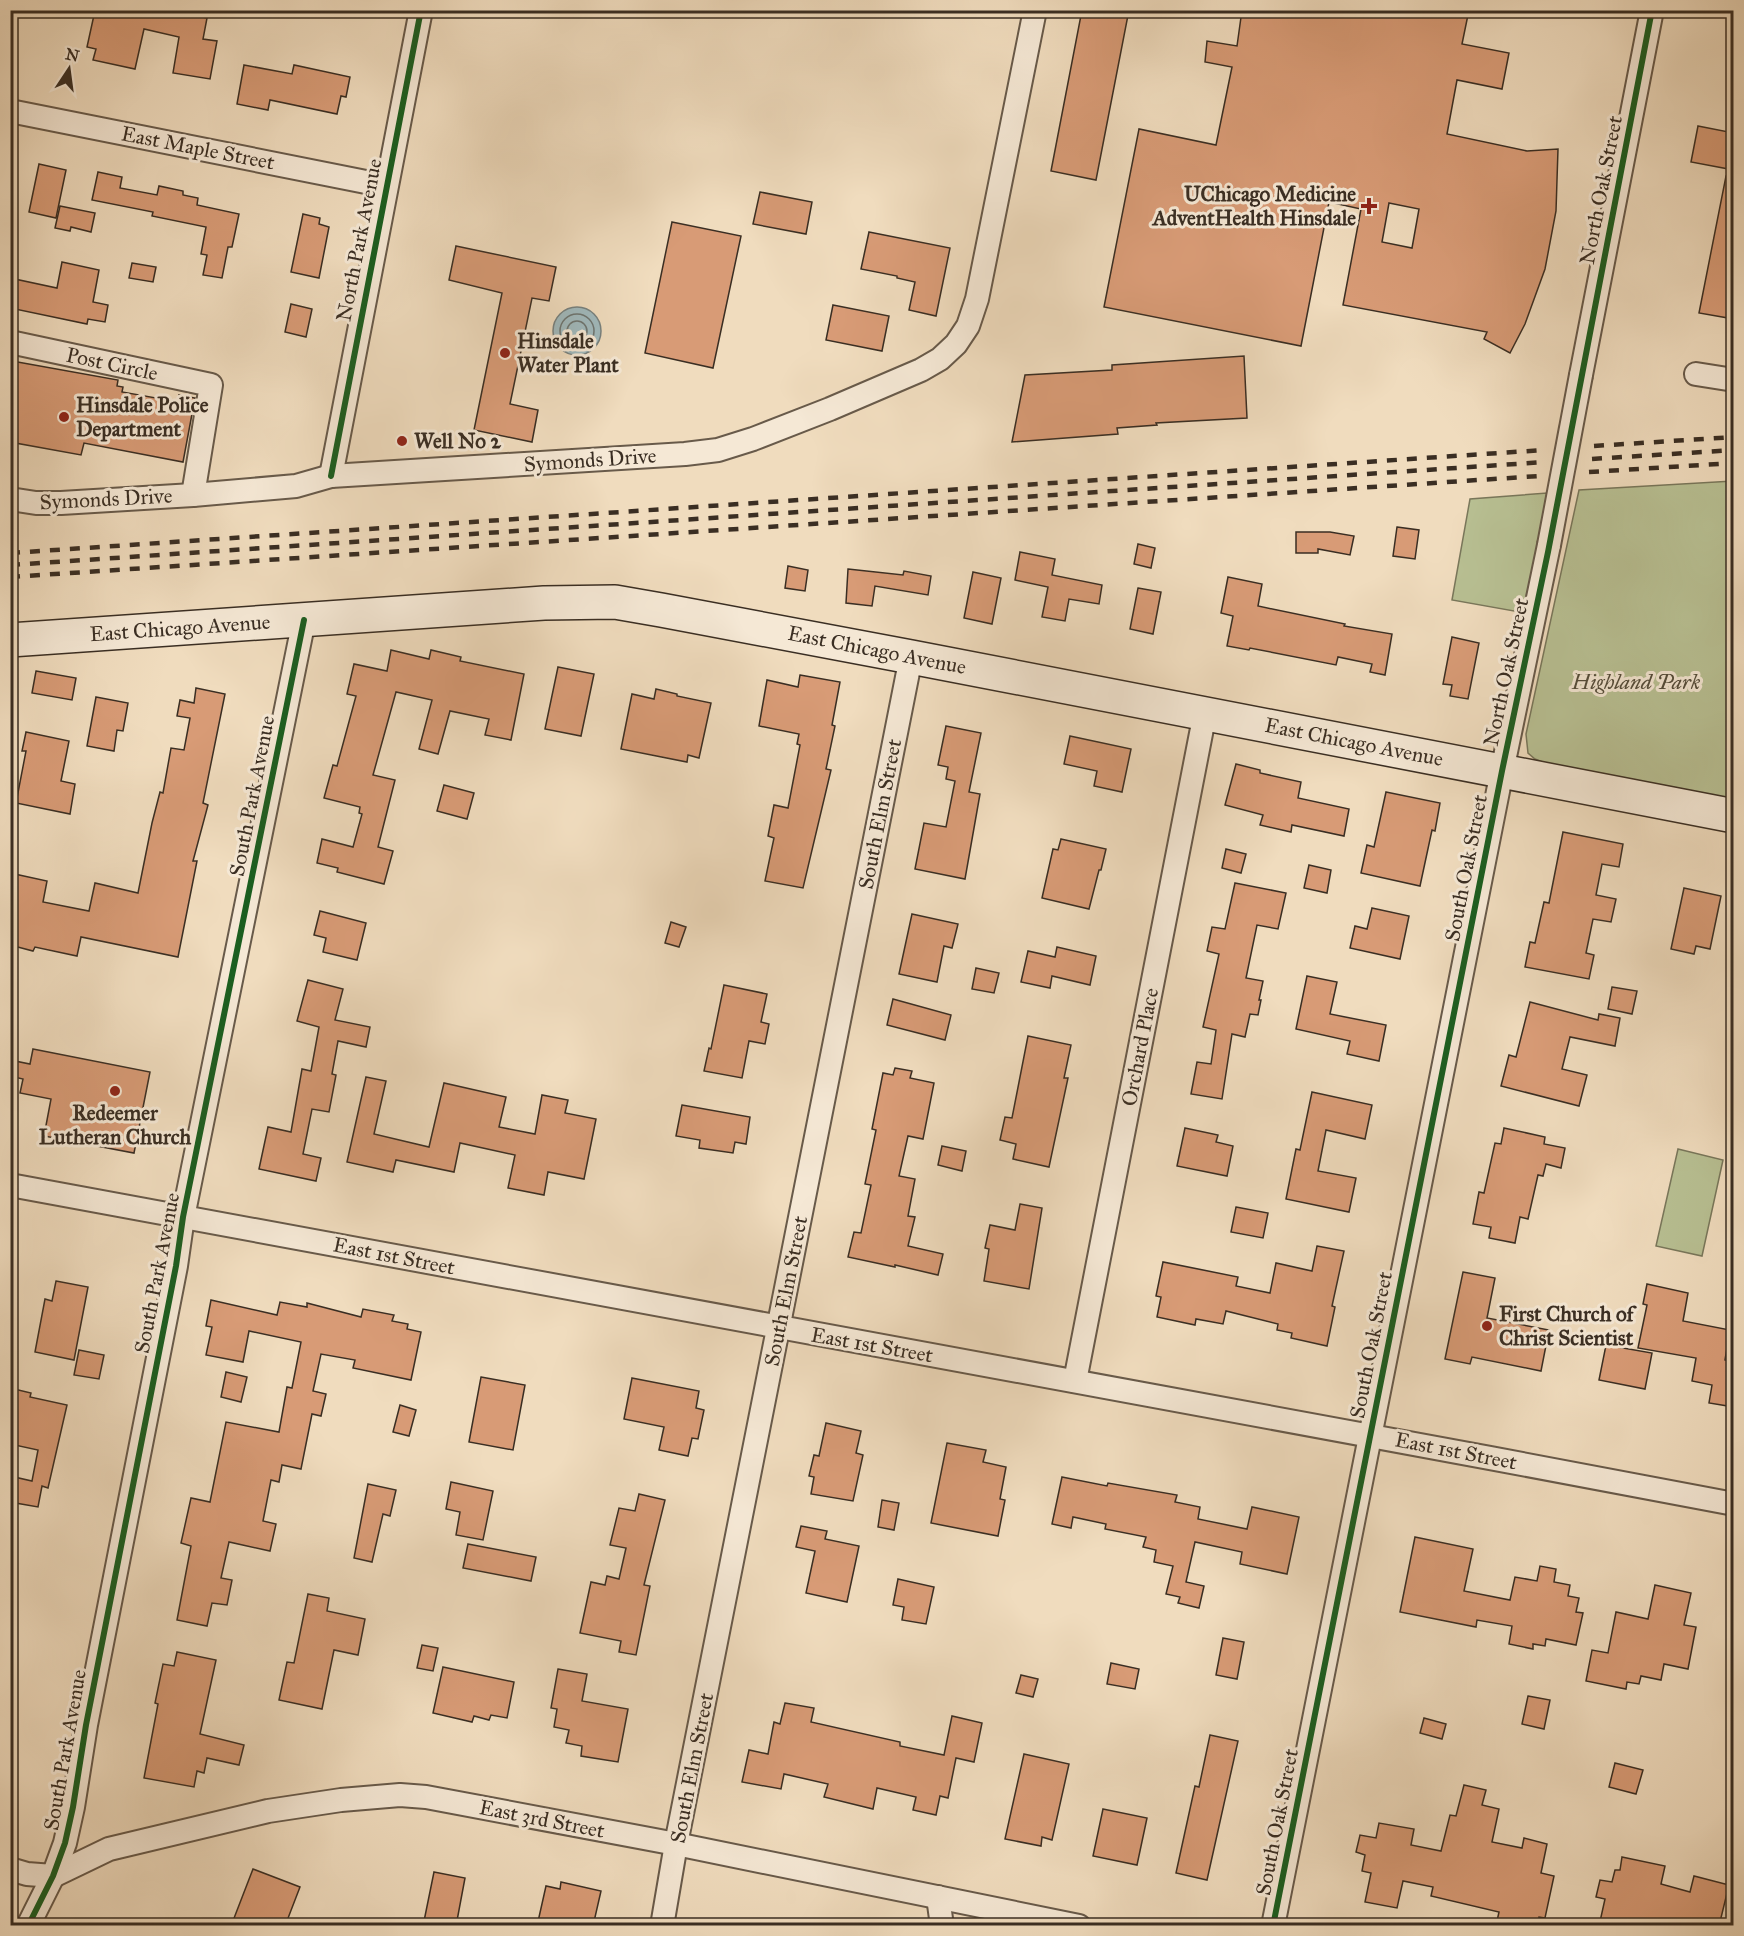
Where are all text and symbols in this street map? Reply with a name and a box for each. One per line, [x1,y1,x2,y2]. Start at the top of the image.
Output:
north arrow [39,39,99,99]
text: N [64,44,81,66]
street label: North Oak Street [1574,113,1628,267]
street label: East Maple Street [119,120,277,176]
street label: North Park Avenue [330,156,388,324]
place label: UChicago Medicine AdventHealth Hinsdale [1151,181,1356,231]
marker: UChicago Medicine AdventHealth Hinsdale [1360,197,1378,215]
place label: Hinsdale Water Plant [517,328,619,378]
street label: Post Circle [64,342,160,386]
marker: Hinsdale Water Plant [498,346,512,360]
place label: Hinsdale Police Department [76,392,209,442]
marker: Hinsdale Police Department [57,410,71,424]
place label: Well No 2 [414,428,501,454]
marker: Well No 2 [395,434,409,448]
street label: Symonds Drive [523,442,657,478]
street label: Symonds Drive [39,483,173,515]
street label: North Oak Street [1478,595,1535,749]
street label: East Chicago Avenue [89,609,271,647]
street label: East Chicago Avenue [786,620,969,680]
park label: Highland Park [1571,669,1701,695]
street label: East Chicago Avenue [1263,712,1446,772]
street label: South Park Avenue [224,713,280,879]
street label: South Elm Street [853,736,907,891]
street label: South Oak Street [1439,792,1493,944]
street label: Orchard Place [1116,985,1164,1108]
marker: Redeemer Lutheran Church [108,1084,122,1098]
place label: Redeemer Lutheran Church [39,1100,192,1150]
street label: South Park Avenue [129,1190,185,1356]
street label: South Elm Street [759,1213,813,1368]
street label: East 1st Street [331,1231,458,1281]
street label: South Oak Street [1344,1269,1398,1421]
place label: First Church of Christ Scientist [1499,1301,1638,1351]
marker: First Church of Christ Scientist [1480,1319,1494,1333]
street label: East 1st Street [809,1321,936,1369]
street label: East 1st Street [1393,1426,1520,1476]
street label: South Park Avenue [38,1667,92,1833]
street label: South Elm Street [665,1690,719,1845]
street label: South Oak Street [1250,1746,1304,1898]
street label: East 3rd Street [477,1794,607,1844]

